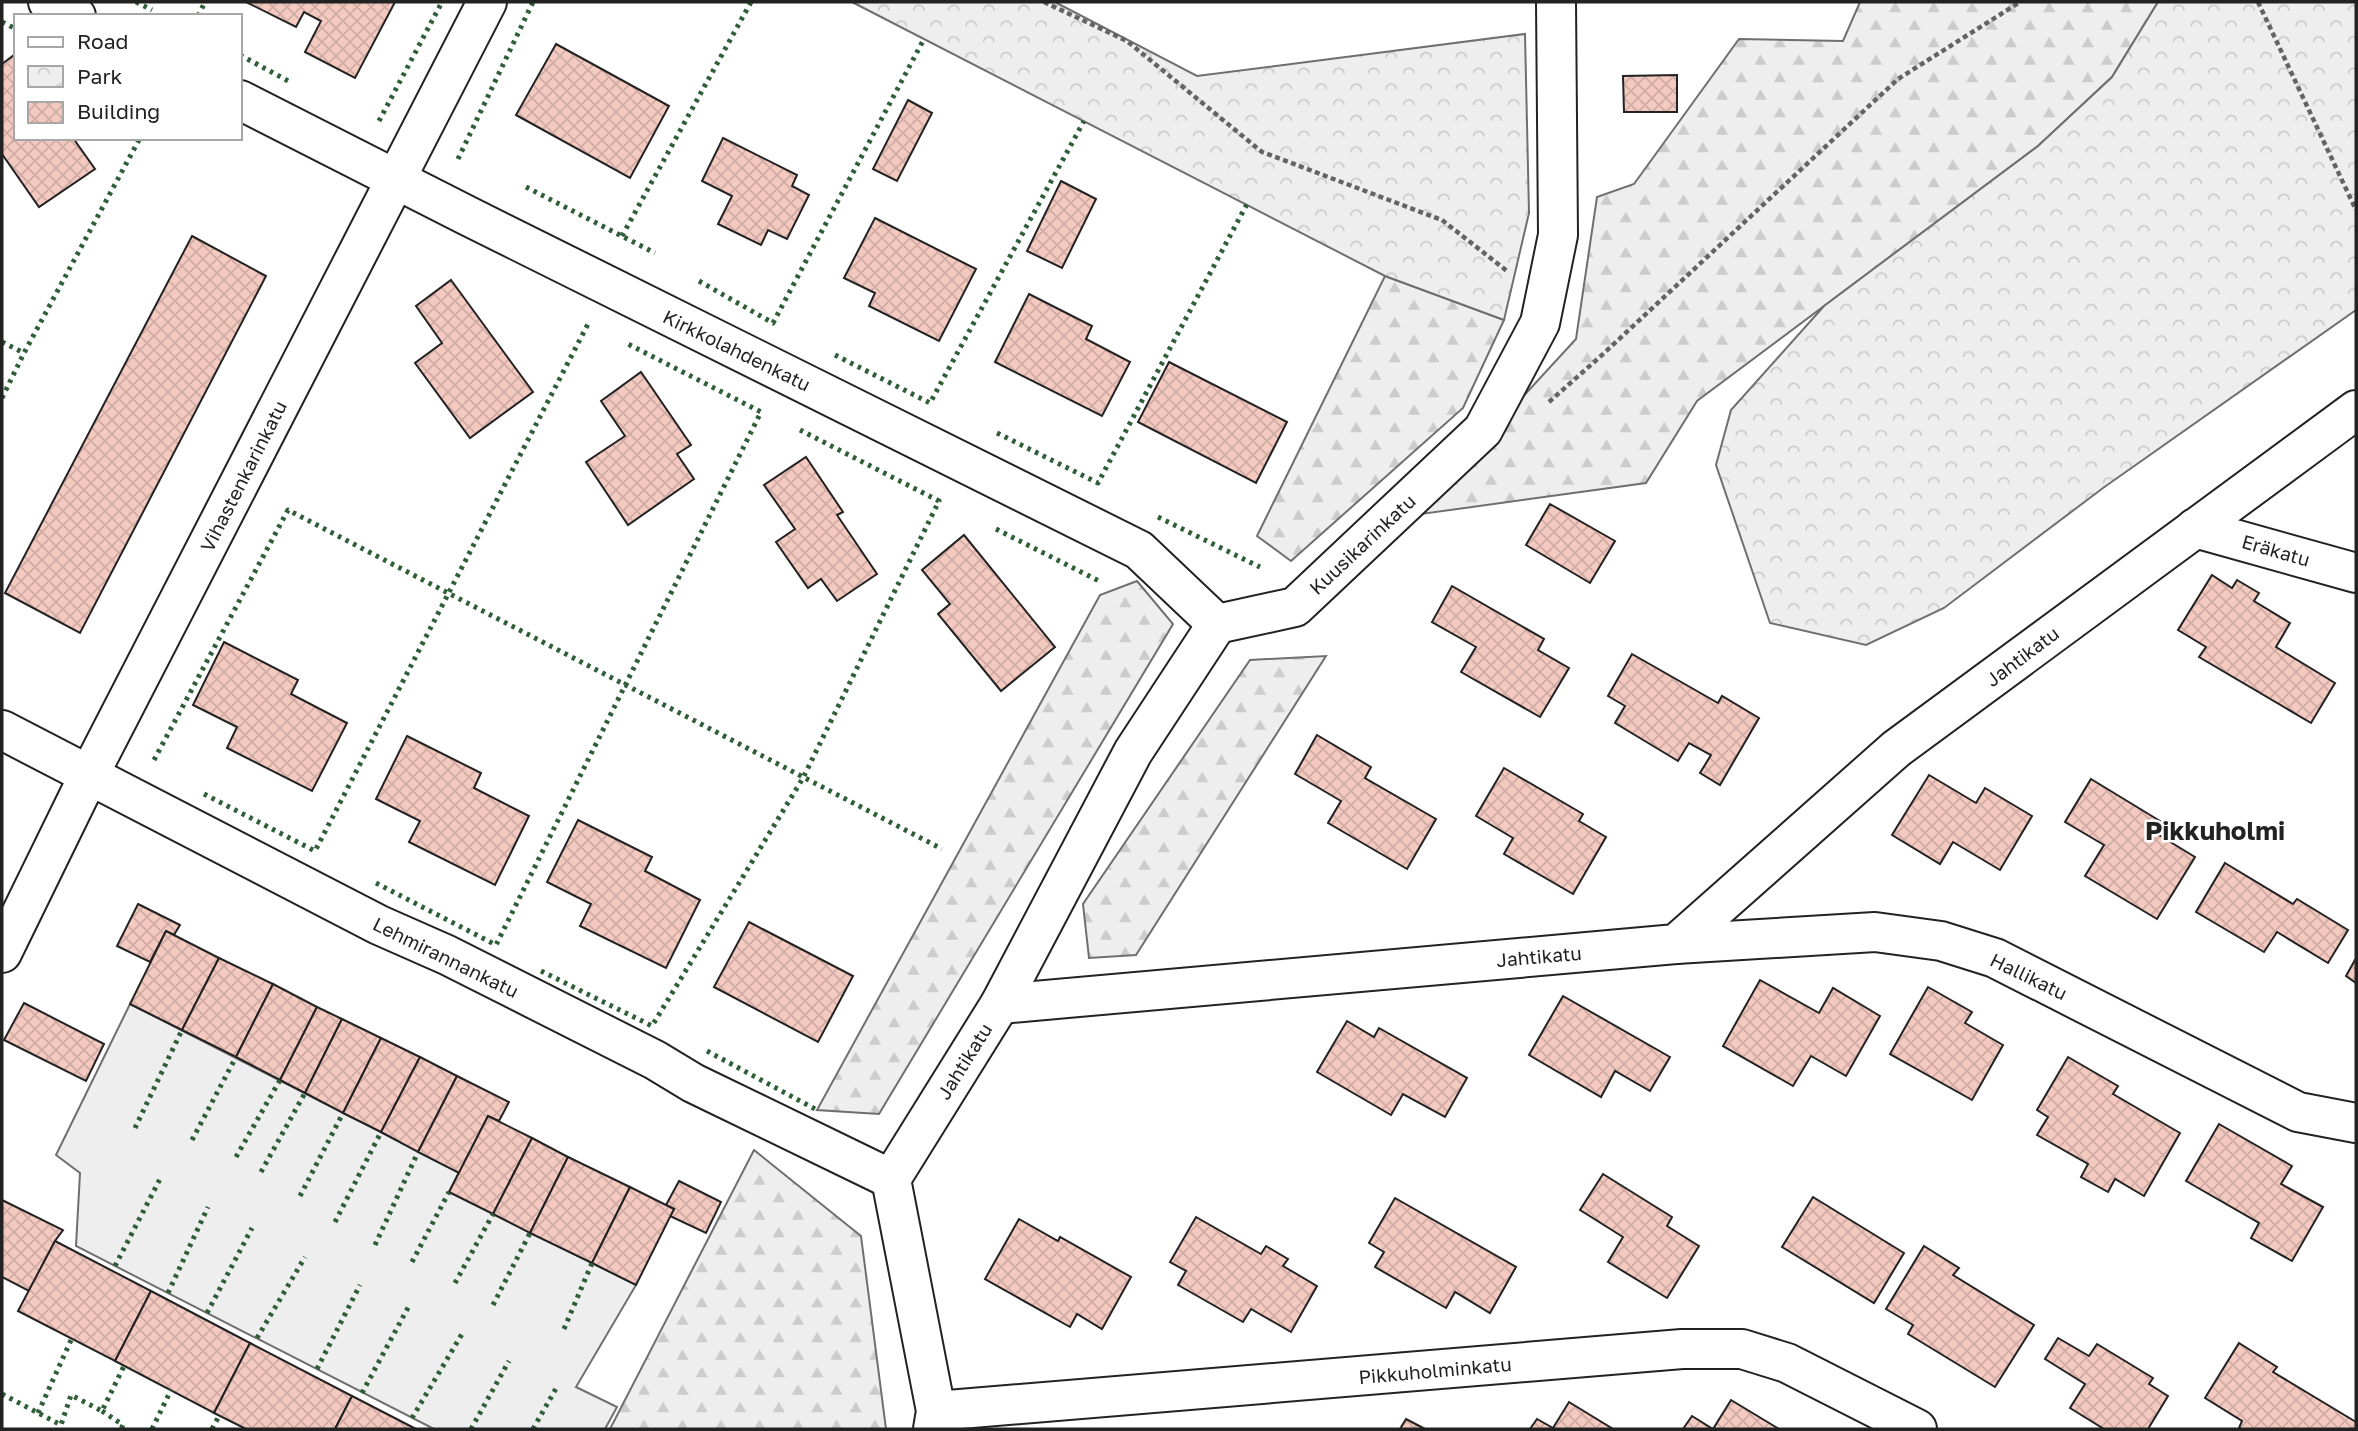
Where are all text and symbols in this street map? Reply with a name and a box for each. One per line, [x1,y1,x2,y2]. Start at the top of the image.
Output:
legend [14,14,242,140]
text: Road [77,28,128,54]
text: Park [77,63,123,89]
text: Building [77,98,160,124]
street label: Kirkkolahdenkatu [660,304,814,396]
street label: Vihastenkarinkatu [195,397,291,555]
street label: Kuusikarinkatu [1304,489,1420,599]
street label: Eräkatu [2239,529,2313,571]
street label: Jahtikatu [1981,621,2063,691]
district label: Pikkuholmi [2145,815,2285,846]
street label: Lehmirannankatu [369,912,523,1002]
street label: Jahtikatu [1495,941,1583,971]
street label: Hallikatu [1987,948,2071,1004]
street label: Jahtikatu [932,1019,996,1103]
street label: Pikkuholminkatu [1358,1352,1512,1388]

